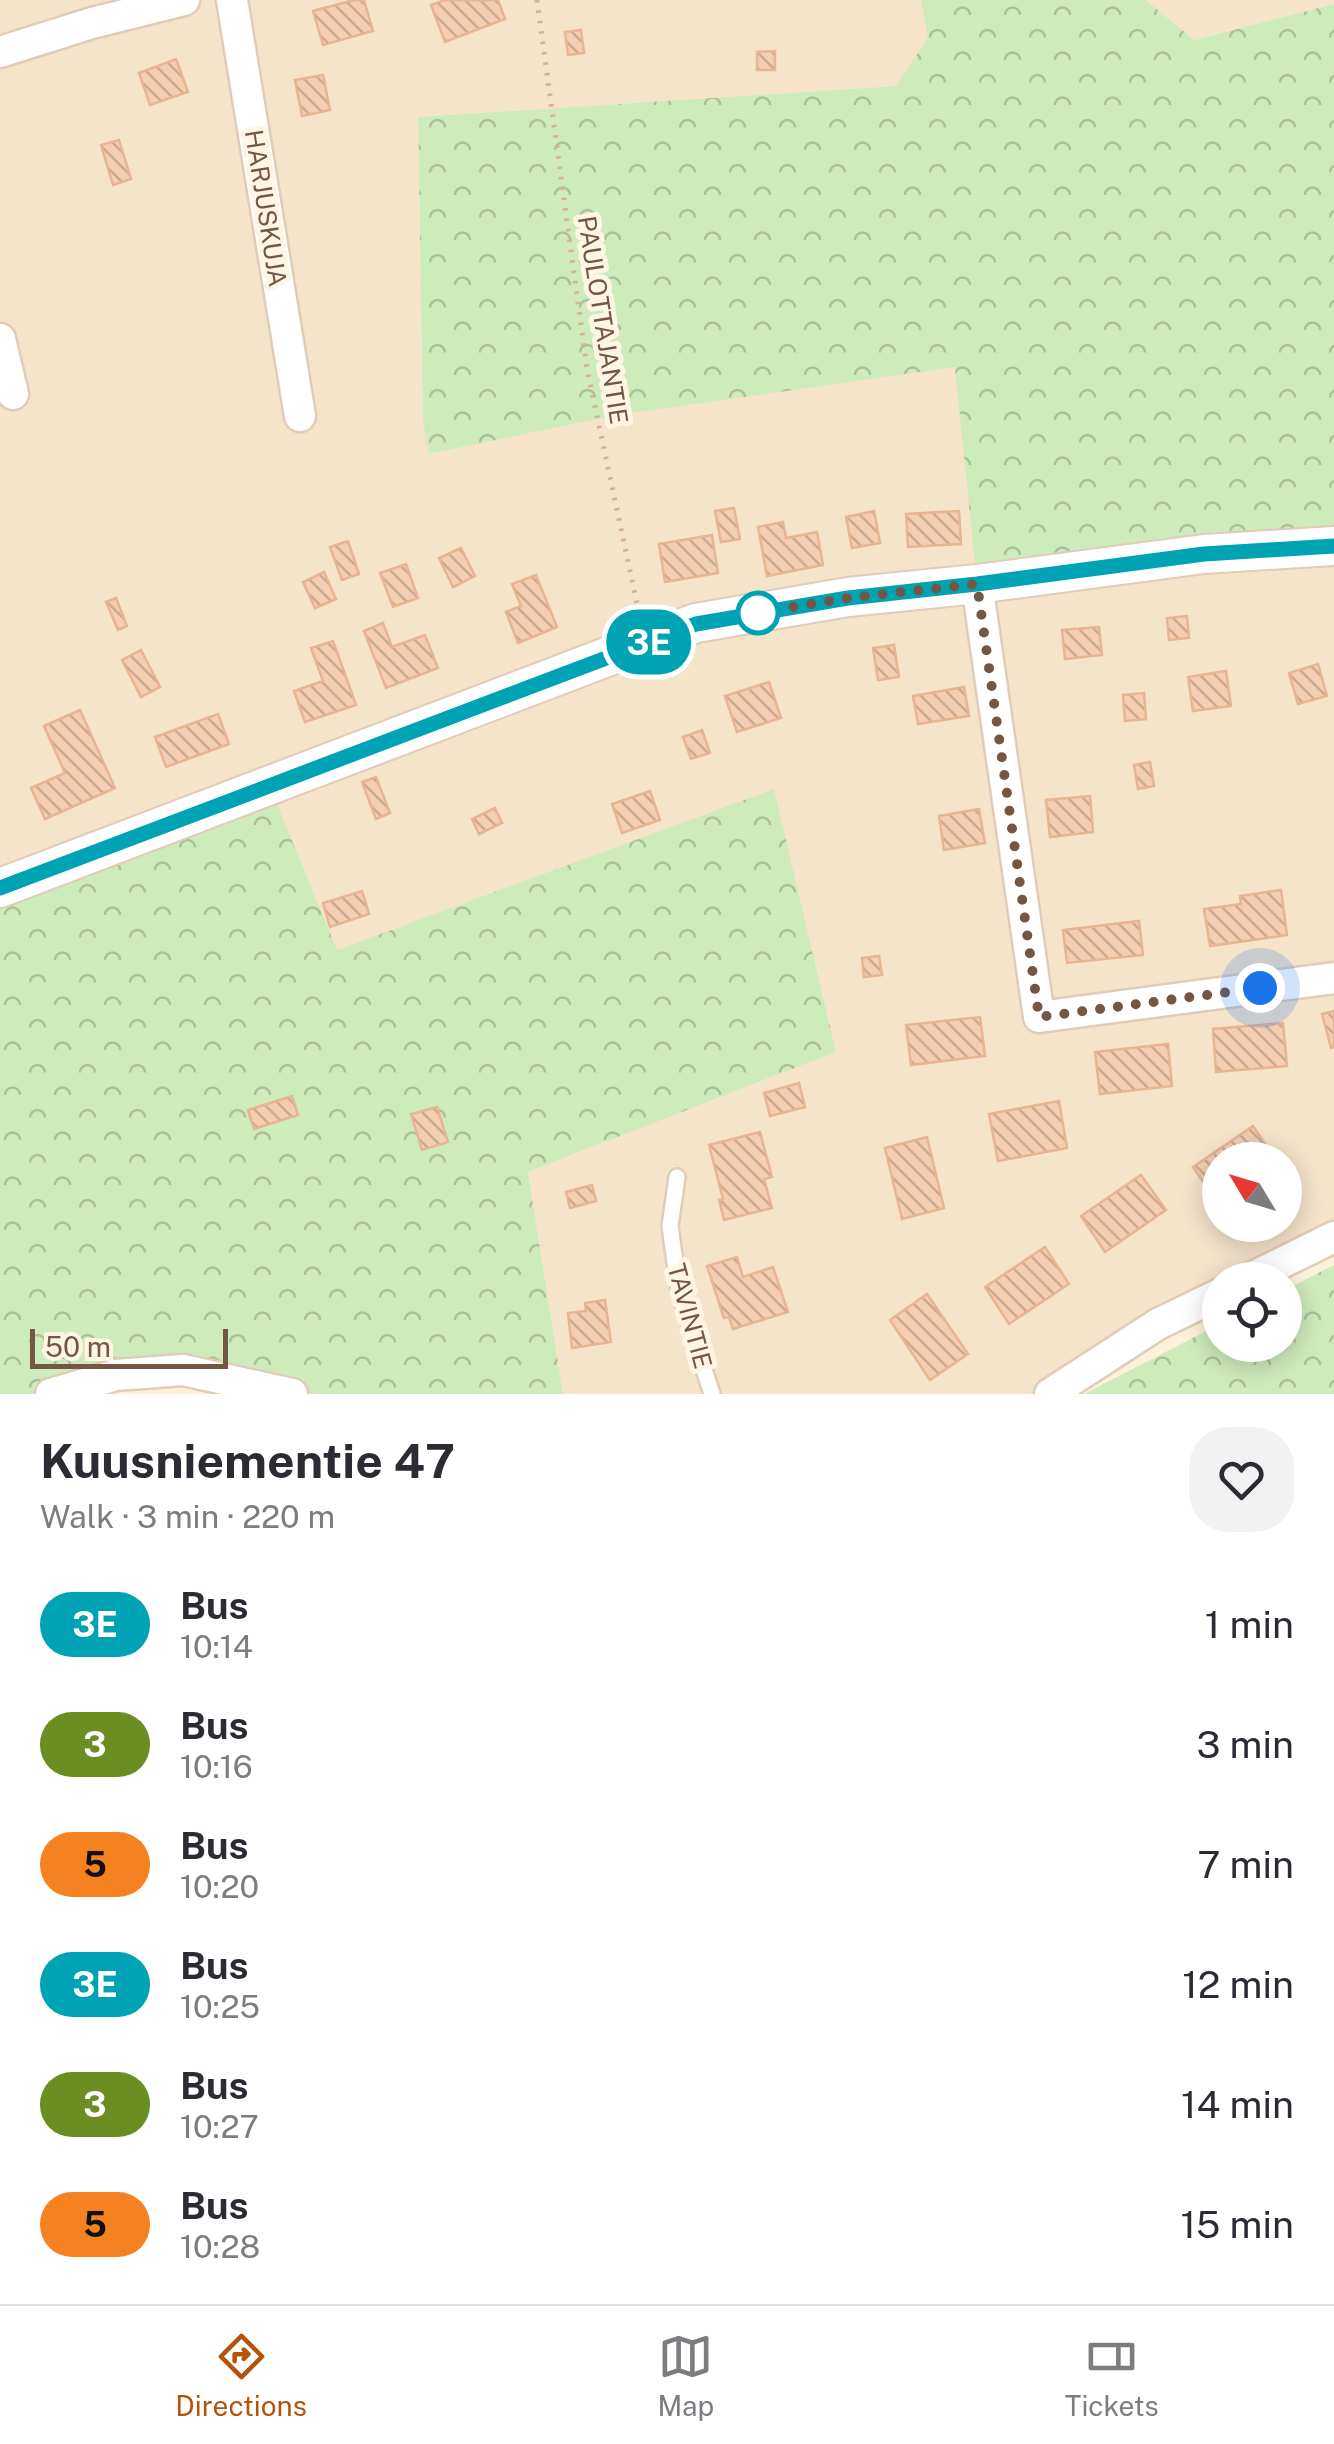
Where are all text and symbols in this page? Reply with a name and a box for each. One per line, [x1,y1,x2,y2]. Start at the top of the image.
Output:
street label: HARJUSKUJA [239,127,293,289]
street label: PAULOTTAJANTIE [572,214,634,426]
unlabelled marker [737,592,779,634]
line badge: 3E [604,610,694,674]
text: 3E [626,622,672,663]
your location [1235,963,1285,1013]
north arrow [1202,1142,1302,1242]
map controls [1202,1142,1302,1362]
street label: TAVINTIE [662,1260,718,1372]
button: locate [1202,1262,1302,1362]
scale bar [30,1324,228,1368]
text: 50 m [45,1330,111,1363]
button: heart [1189,1427,1294,1532]
text: Kuusniementie 47 [40,1432,455,1489]
text: Walk · 3 min · 220 m [40,1498,335,1535]
text: Bus [180,1583,249,1628]
text: 1 min [1205,1602,1294,1647]
text: 3E [72,1604,118,1645]
text: 10:14 [180,1628,253,1665]
text: Bus [180,1703,249,1748]
text: 3 min [1196,1722,1294,1767]
text: 3 [83,1724,107,1765]
text: 10:16 [180,1748,253,1785]
text: Bus [180,1823,249,1868]
text: 7 min [1197,1842,1294,1887]
text: 5 [83,1844,107,1885]
text: 10:20 [180,1868,259,1905]
text: Bus [180,1943,249,1988]
text: 12 min [1182,1962,1294,2007]
text: 3E [72,1964,118,2005]
text: 10:25 [180,1988,260,2025]
text: Bus [180,2063,249,2108]
text: 14 min [1181,2082,1294,2127]
text: 3 [83,2084,107,2125]
text: 10:27 [180,2108,259,2145]
text: Bus [180,2183,249,2228]
text: 15 min [1181,2202,1294,2247]
text: 5 [83,2204,107,2245]
text: 10:28 [180,2228,260,2265]
tab: Directions [175,2329,307,2422]
tab: Map [657,2329,714,2422]
tab: Tickets [1065,2329,1159,2422]

